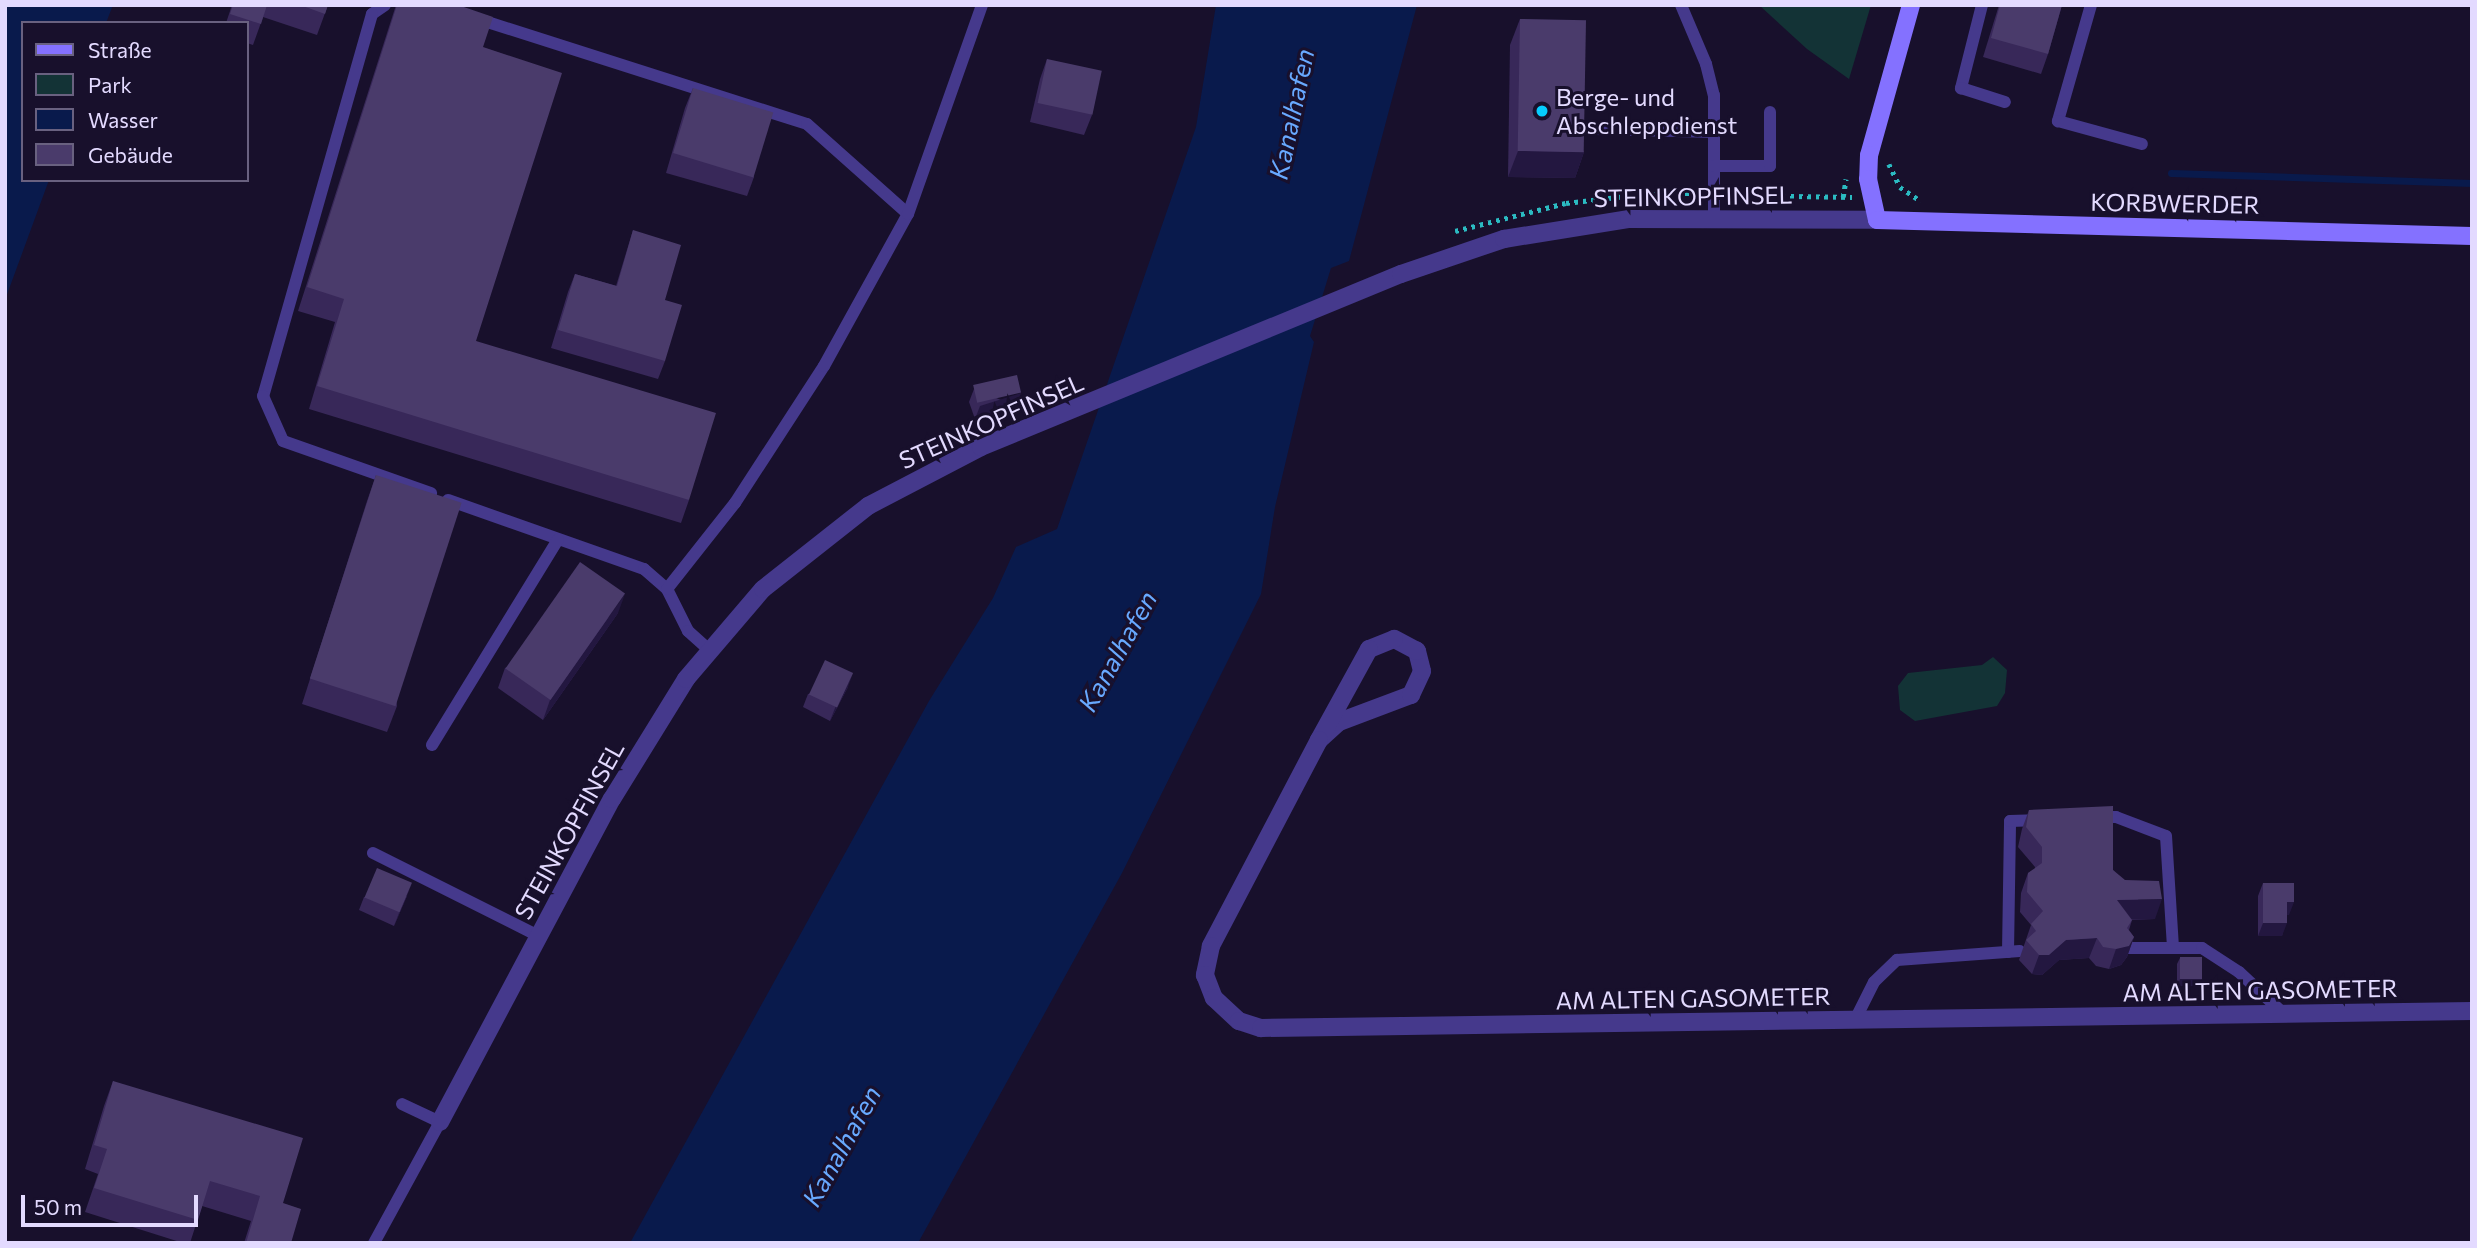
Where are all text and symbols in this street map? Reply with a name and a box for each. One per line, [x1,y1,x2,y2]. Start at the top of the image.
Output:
legend [21,21,248,182]
text: Straße [88,37,152,62]
water label: Kanalhafen [1262,46,1320,182]
text: Park [88,72,132,97]
place label: Berge- und Abschleppdienst [1556,83,1737,139]
marker: Berge- und Abschleppdienst [1534,103,1550,119]
text: Wasser [88,107,158,132]
text: Gebäude [88,142,173,167]
street label: STEINKOPFINSEL [1593,180,1793,212]
street label: KORBWERDER [2090,187,2260,219]
street label: STEINKOPFINSEL [894,367,1088,475]
water label: Kanalhafen [1071,585,1163,717]
street label: STEINKOPFINSEL [508,736,630,924]
street label: AM ALTEN GASOMETER [2122,973,2398,1007]
street label: AM ALTEN GASOMETER [1555,981,1831,1015]
water label: Kanalhafen [795,1080,887,1212]
scale bar [24,1182,201,1226]
text: 50 m [34,1194,82,1219]

